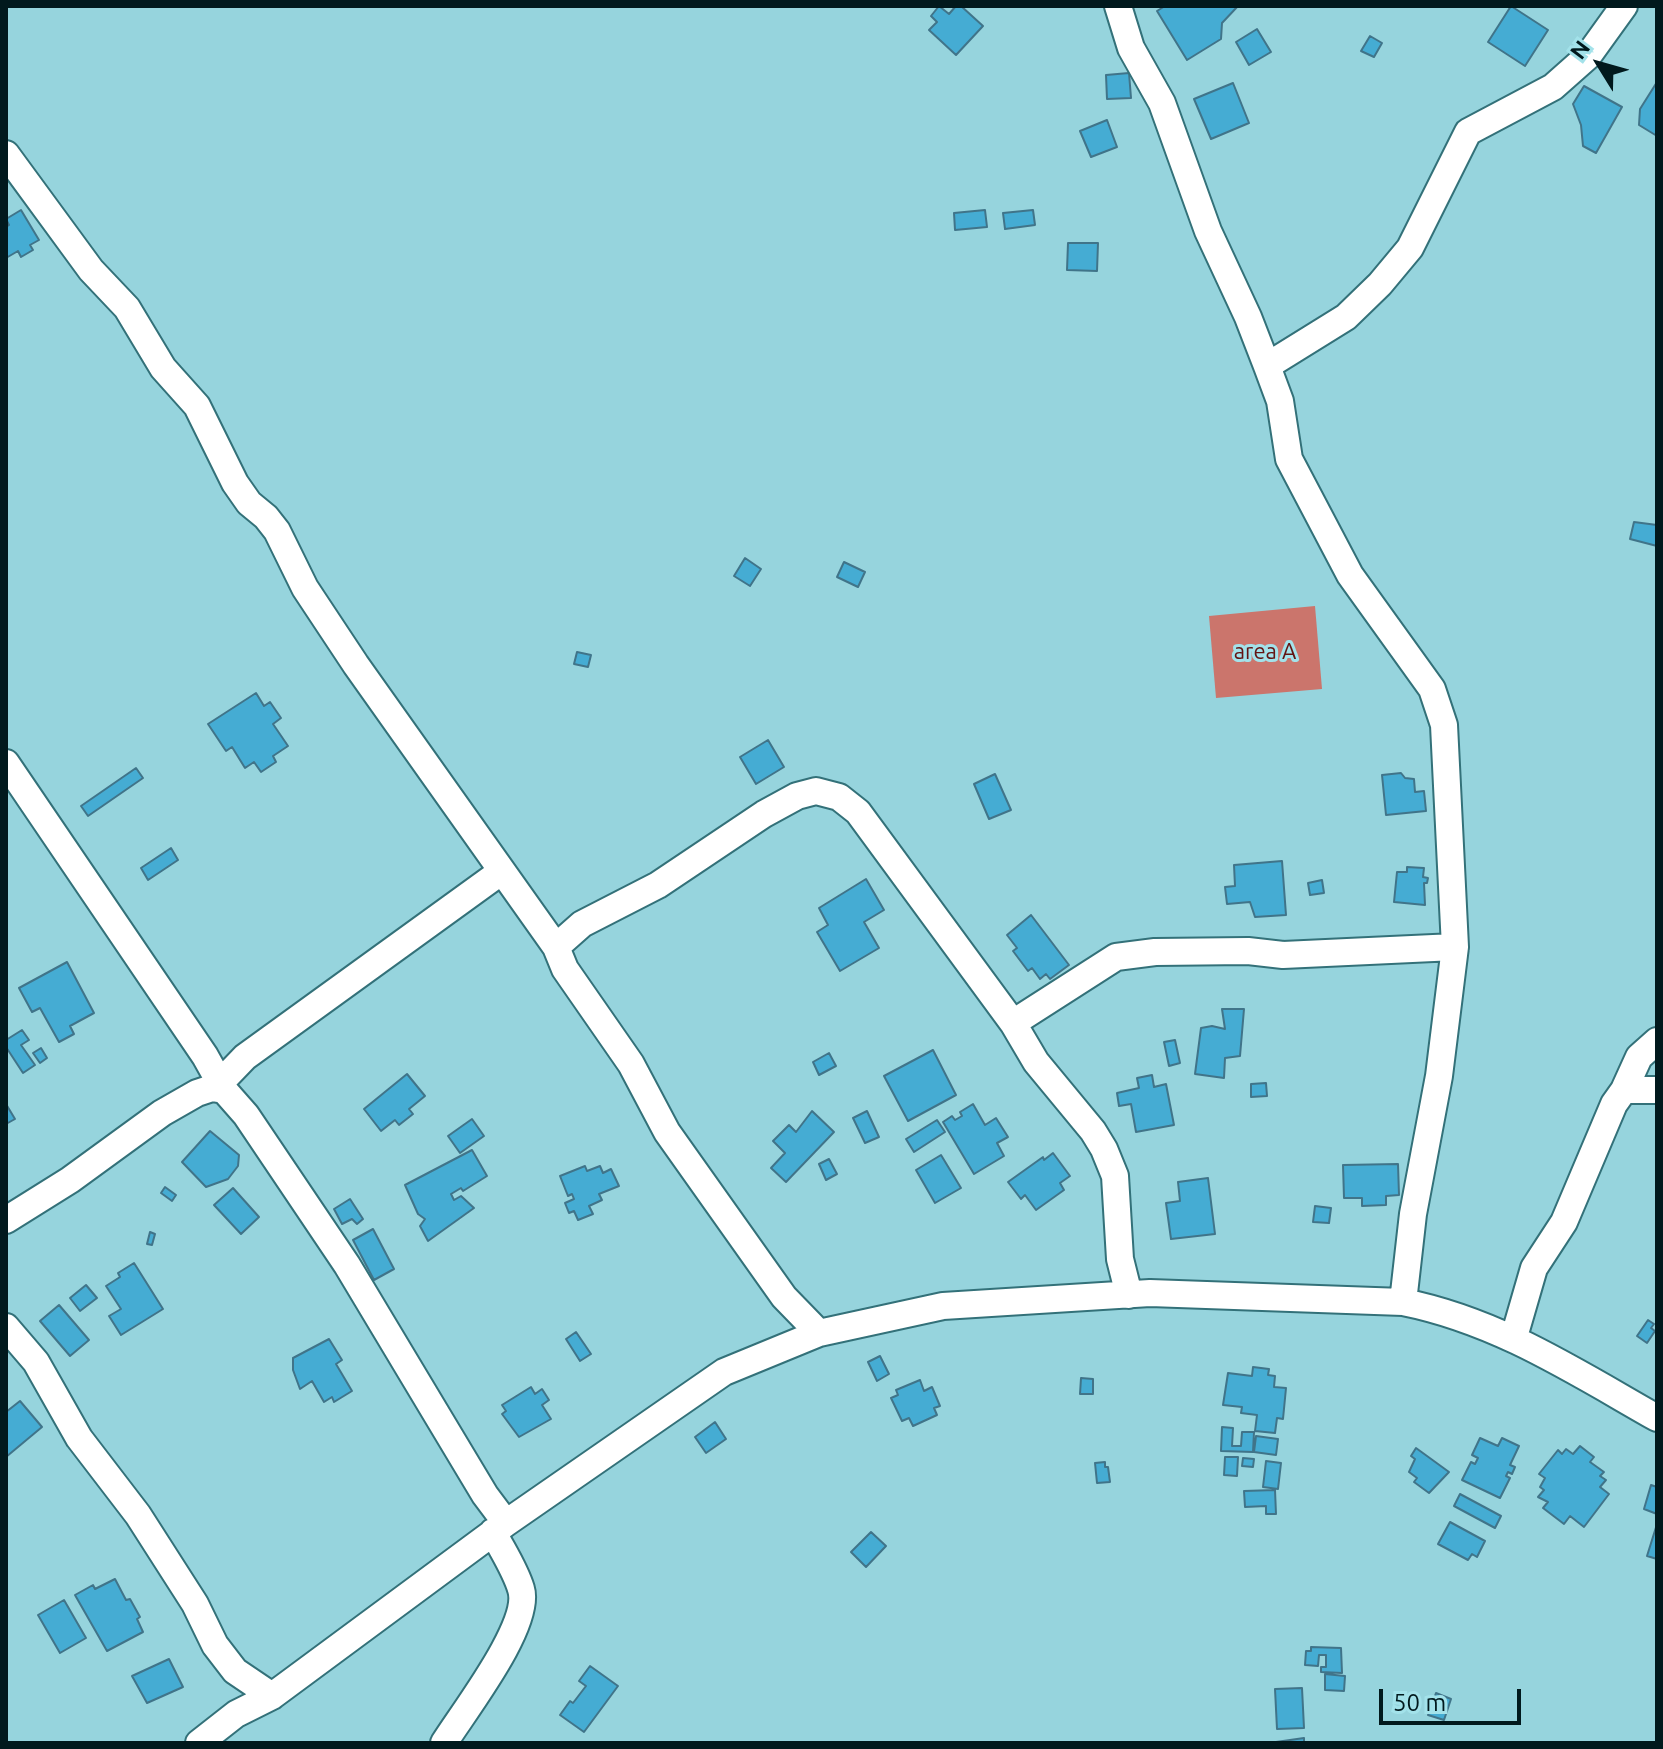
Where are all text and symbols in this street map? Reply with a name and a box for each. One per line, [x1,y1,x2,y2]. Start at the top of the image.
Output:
north arrow [1559,24,1639,104]
text: N [1565,35,1594,63]
park label: area A [1234,639,1296,665]
scale bar [1383,1673,1525,1723]
text: 50 m [1393,1689,1446,1716]

